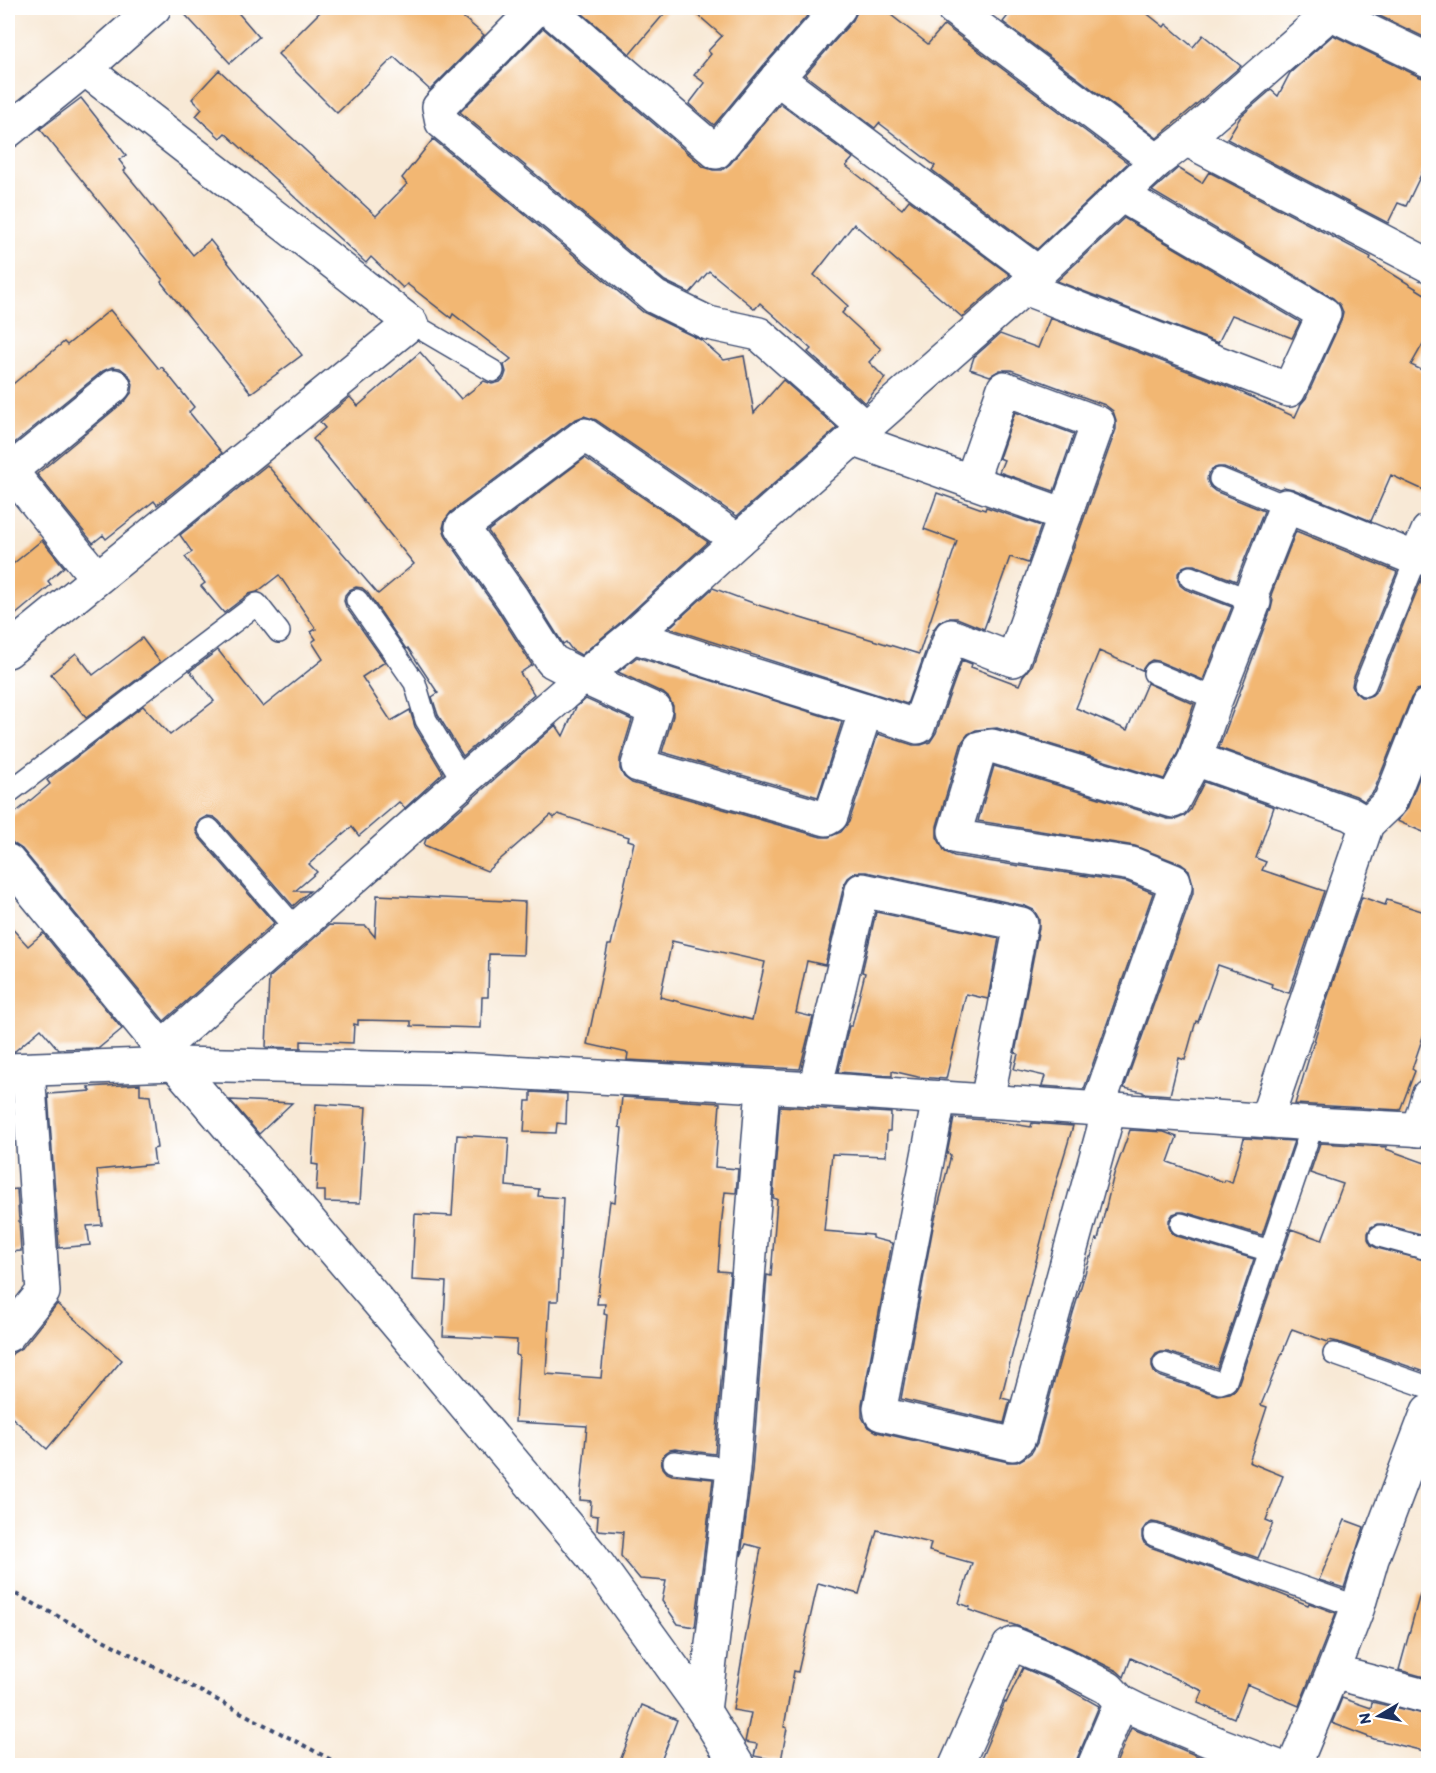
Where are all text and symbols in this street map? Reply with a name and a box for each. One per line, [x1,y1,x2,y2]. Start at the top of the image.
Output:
north arrow [1349,1686,1409,1746]
text: N [1354,1712,1375,1725]

